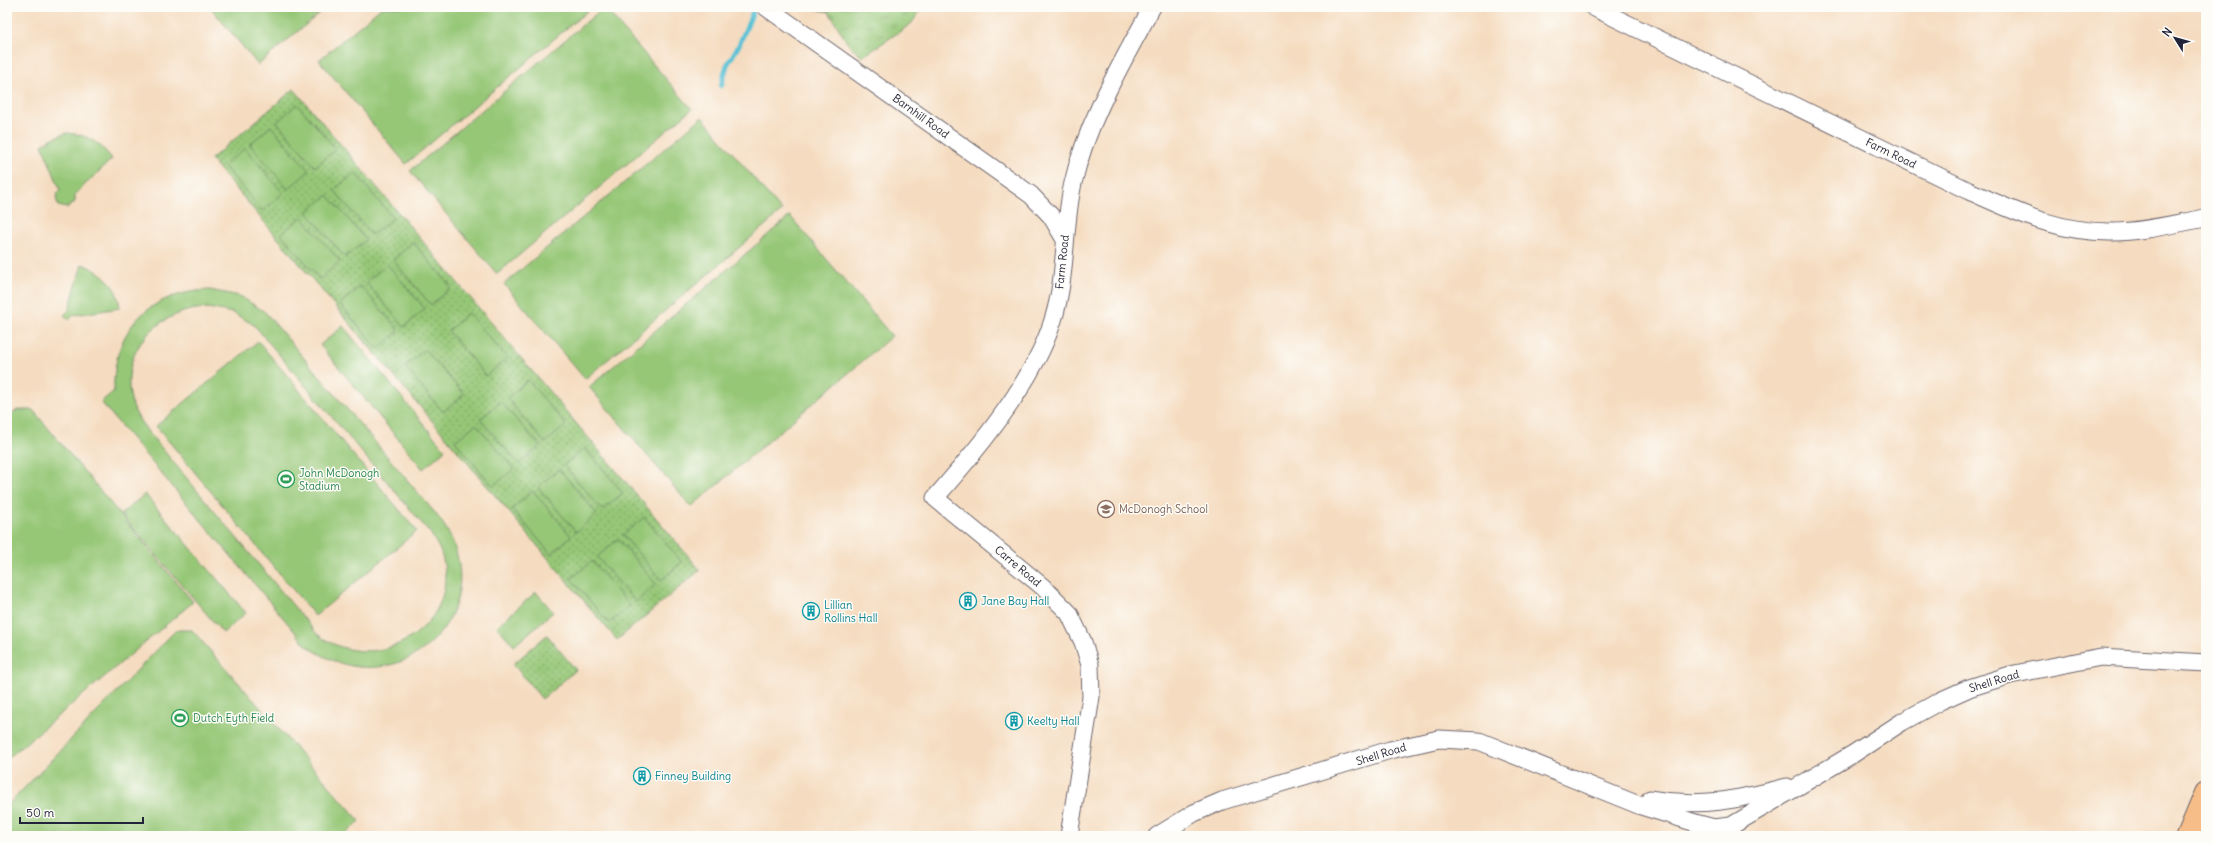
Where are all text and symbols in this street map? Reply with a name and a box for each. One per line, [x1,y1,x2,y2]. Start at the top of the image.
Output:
north arrow [2155,18,2195,58]
text: N [2159,25,2175,39]
street label: Barnhill Road [890,91,952,142]
street label: Farm Road [1863,135,1919,171]
street label: Farm Road [1052,234,1072,290]
place label: John McDonogh Stadium [299,466,379,493]
sports icon: John McDonogh Stadium [276,469,296,489]
school or university icon: McDonogh School [1096,499,1116,519]
place label: McDonogh School [1119,502,1208,516]
street label: Carre Road [992,543,1045,590]
building icon: Jane Bay Hall [958,591,978,611]
place label: Jane Bay Hall [981,594,1049,608]
place label: Lillian Rollins Hall [824,598,878,625]
building icon: Lillian Rollins Hall [801,601,821,621]
street label: Shell Road [1967,667,2021,695]
sports icon: Dutch Eyth Field [170,708,190,728]
place label: Dutch Eyth Field [193,711,275,725]
building icon: Keelty Hall [1004,711,1024,731]
place label: Keelty Hall [1027,714,1080,728]
street label: Shell Road [1354,740,1408,768]
building icon: Finney Building [632,766,652,786]
place label: Finney Building [655,769,731,783]
scale bar [20,799,143,825]
text: 50 m [26,805,55,820]

